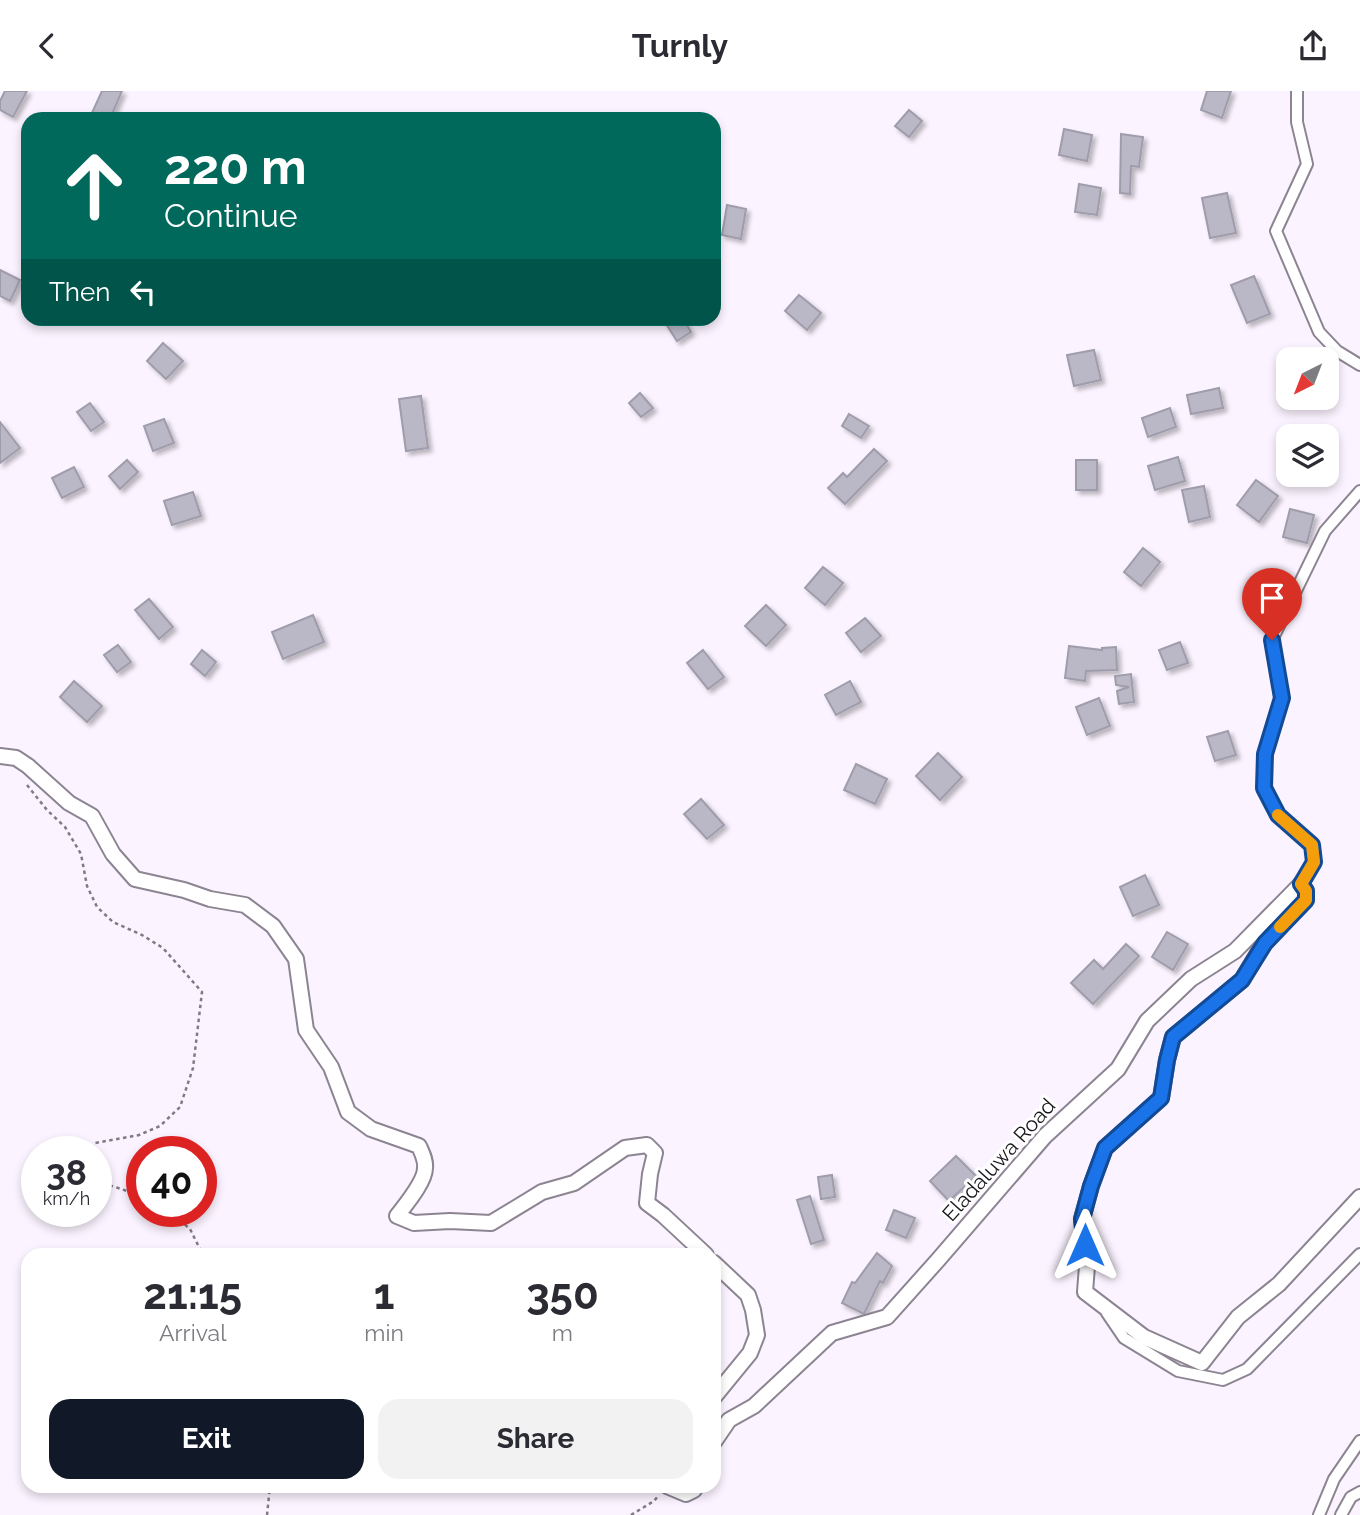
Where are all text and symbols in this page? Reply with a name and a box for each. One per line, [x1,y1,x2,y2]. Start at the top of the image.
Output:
icon: back [28,27,66,65]
text: Turnly [632,27,728,64]
icon: share [1294,27,1332,65]
text: 220 m [164,138,307,195]
icon: ahead [49,140,140,231]
text: Continue [164,197,298,234]
icon: left [124,273,162,311]
text: Then [49,277,110,307]
north arrow [1276,347,1339,409]
map controls [1276,347,1339,487]
button: layers [1276,424,1339,487]
pin [1242,568,1302,640]
icon: arrive [1253,579,1291,617]
street label: Eladaluwa Road [937,1093,1060,1226]
speed limit sign: 40 [126,1136,217,1227]
text: 38 [46,1152,87,1193]
text: km/h [43,1188,90,1209]
position arrow [1048,1208,1122,1282]
text: 21:15 [143,1270,242,1319]
text: 1 [374,1270,395,1319]
text: 350 [526,1270,599,1319]
text: Arrival [159,1319,226,1346]
text: min [364,1319,404,1346]
text: m [552,1319,573,1346]
button: Exit [49,1399,364,1479]
button: Share [378,1399,693,1479]

